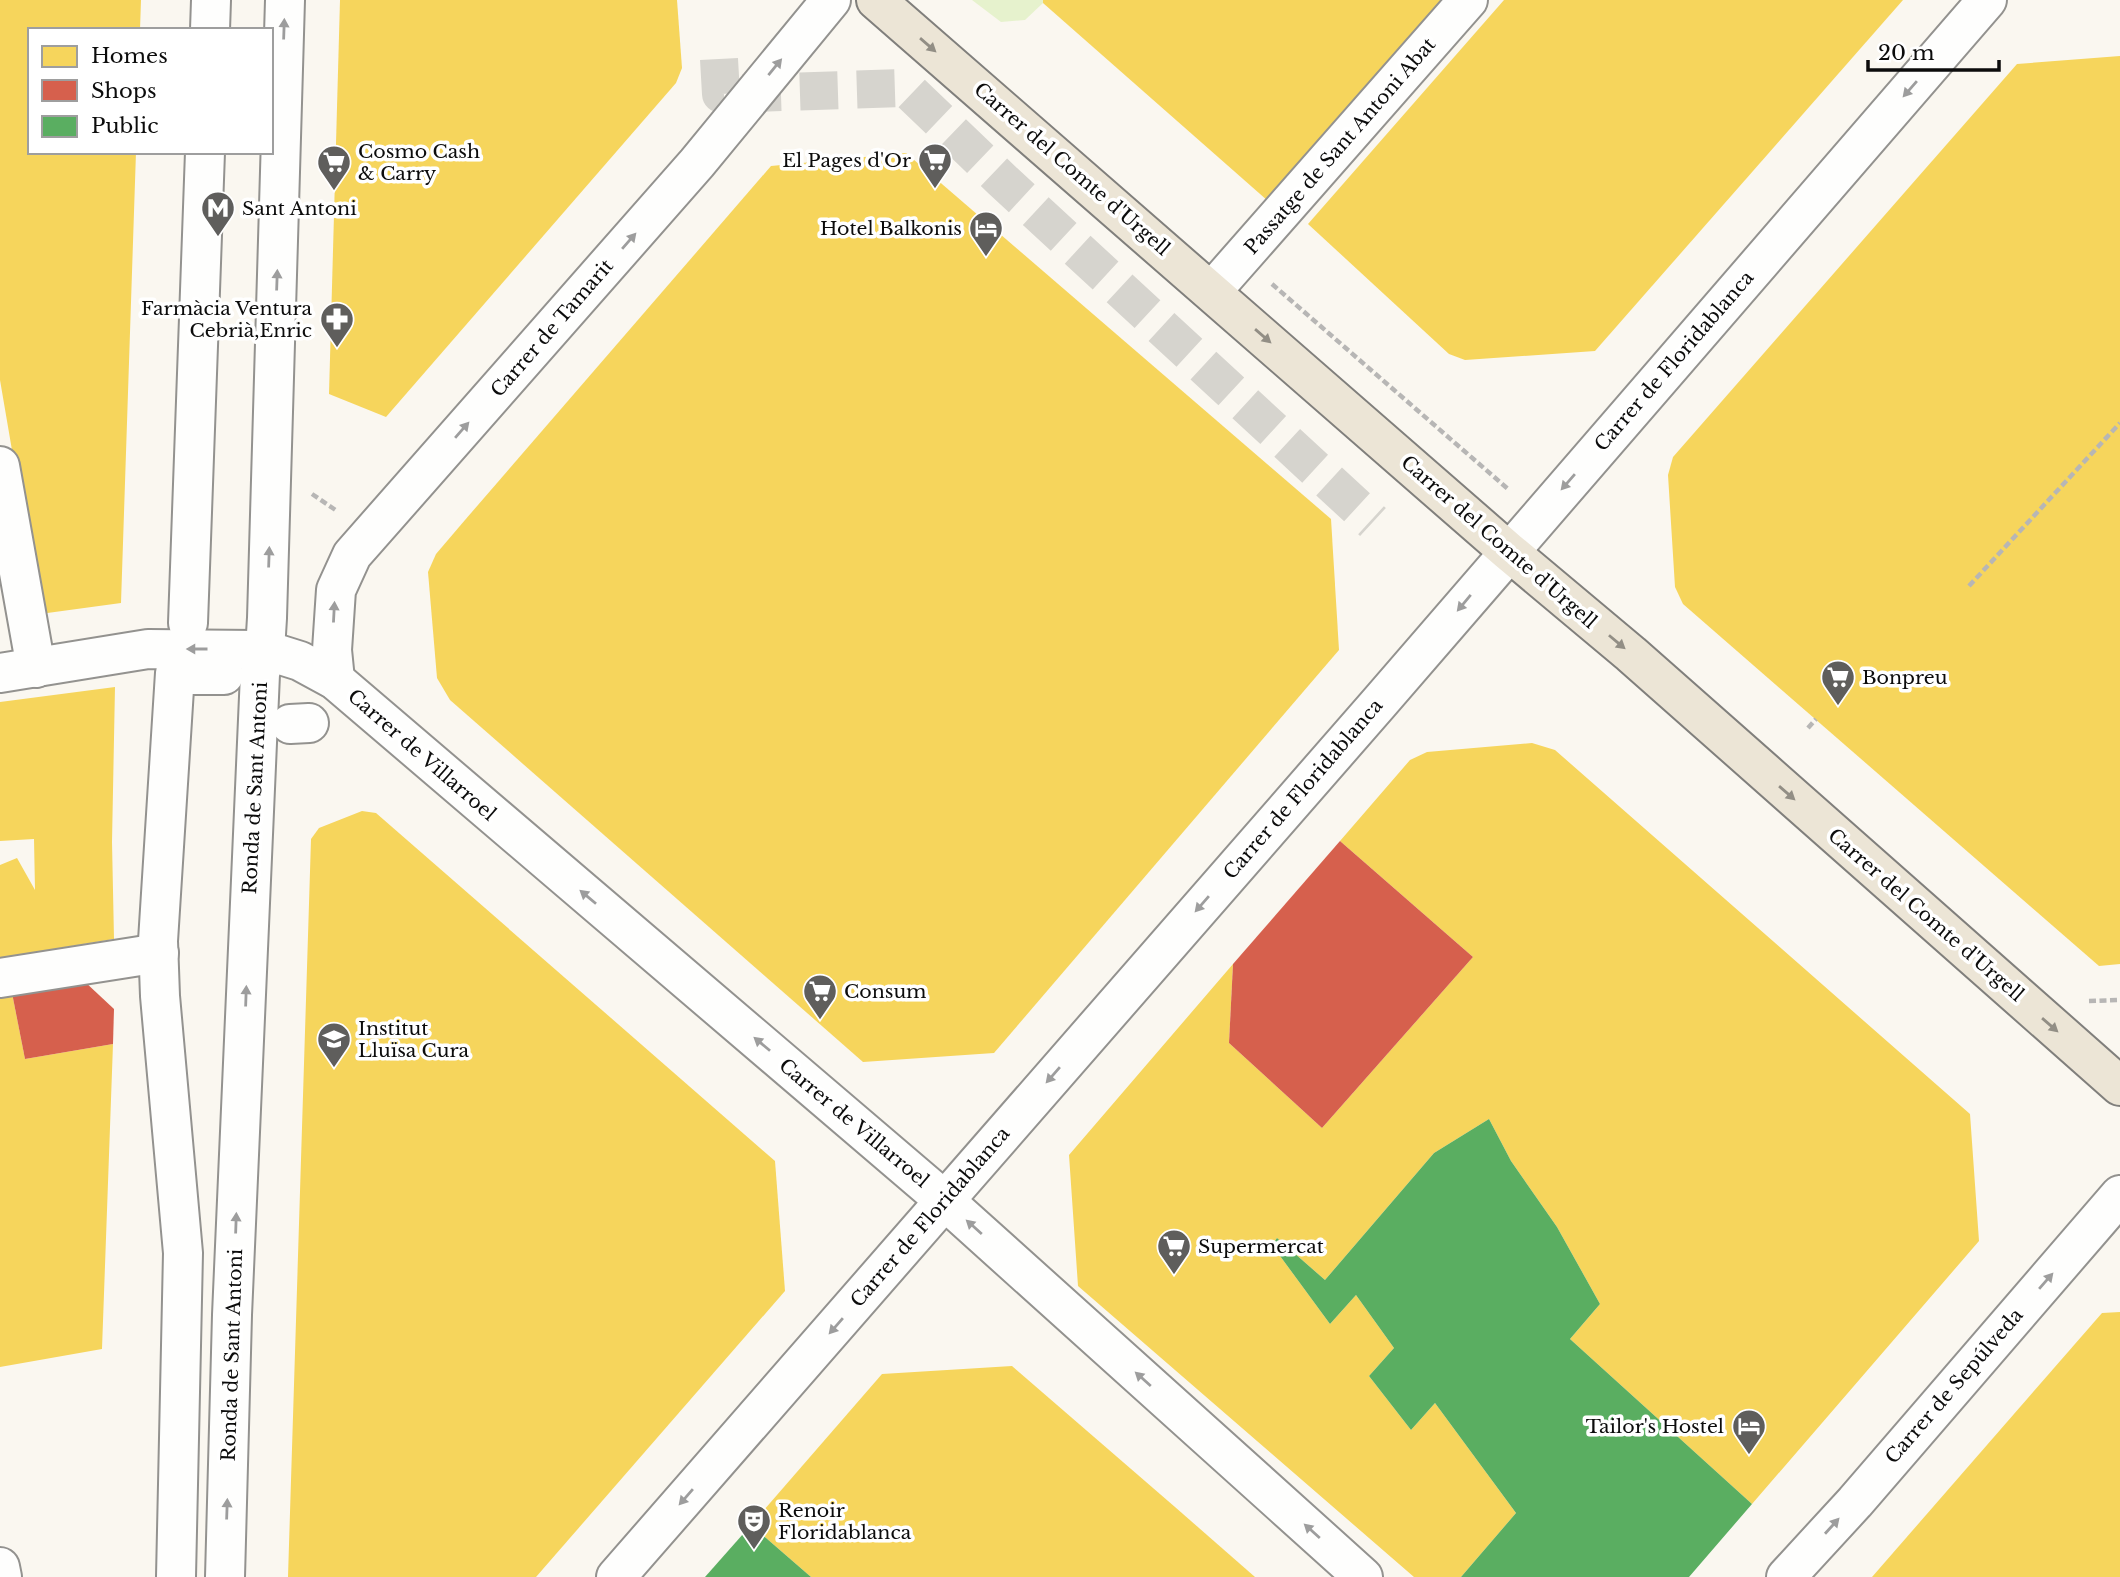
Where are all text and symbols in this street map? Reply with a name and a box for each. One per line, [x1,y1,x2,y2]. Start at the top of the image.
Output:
one-way arrow [278,17,290,39]
legend [28,28,273,154]
scale bar [1868,28,1999,72]
street label: Passatge de Sant Antoni Abat [1240,32,1441,259]
one-way arrow [919,37,937,53]
text: 20 m [1878,40,1935,66]
text: Homes [91,43,168,69]
one-way arrow [767,58,782,75]
text: Shops [91,78,157,104]
street label: Carrer del Comte d'Urgell [969,78,1175,260]
one-way arrow [1903,80,1918,97]
text: Public [91,113,158,139]
place label: Cosmo Cash & Carry [358,140,480,185]
supermarket icon: El Pages d'Or [916,141,954,190]
supermarket icon: Cosmo Cash & Carry [315,143,353,192]
place label: El Pages d'Or [782,149,911,172]
metro station icon: Sant Antoni [199,189,237,238]
place label: Sant Antoni [242,197,357,220]
hotel icon: Hotel Balkonis [967,209,1005,258]
place label: Hotel Balkonis [820,217,962,240]
one-way arrow [621,232,637,250]
street label: Carrer de Tamarit [486,254,618,401]
street label: Carrer de Floridablanca [1590,266,1759,456]
one-way arrow [271,269,282,291]
place label: Farmàcia Ventura Cebrià,Enric [141,297,312,342]
pharmacy icon: Farmàcia Ventura Cebrià,Enric [318,300,356,349]
one-way arrow [1254,328,1271,343]
one-way arrow [454,422,470,439]
street label: Carrer del Comte d'Urgell [1396,451,1602,633]
one-way arrow [1560,473,1576,491]
one-way arrow [263,546,275,568]
one-way arrow [1456,594,1472,612]
one-way arrow [329,601,340,623]
one-way arrow [1608,634,1625,649]
one-way arrow [186,643,208,655]
supermarket icon: Bonpreu [1819,658,1857,707]
place label: Bonpreu [1862,666,1948,689]
street label: Ronda de Sant Antoni [238,681,272,895]
street label: Carrer de Villarroel [343,684,501,826]
street label: Carrer de Floridablanca [1219,694,1388,884]
one-way arrow [1778,785,1796,801]
street label: Carrer del Comte d'Urgell [1823,824,2029,1006]
one-way arrow [580,890,597,905]
one-way arrow [1195,895,1210,912]
supermarket icon: Consum [801,972,839,1021]
place label: Consum [844,980,927,1003]
one-way arrow [241,984,252,1006]
one-way arrow [2041,1016,2058,1032]
place label: Institut Lluïsa Cura [358,1017,470,1062]
school or university icon: Institut Lluïsa Cura [315,1020,353,1069]
one-way arrow [753,1037,770,1052]
street label: Carrer de Villarroel [774,1054,934,1192]
one-way arrow [1046,1067,1061,1084]
street label: Carrer de Floridablanca [846,1122,1015,1312]
one-way arrow [231,1212,242,1234]
one-way arrow [965,1219,983,1235]
supermarket icon: Supermercat [1155,1227,1193,1276]
place label: Supermercat [1198,1235,1325,1258]
street label: Ronda de Sant Antoni [217,1248,247,1462]
one-way arrow [2037,1272,2053,1289]
street label: Carrer de Sepúlveda [1880,1303,2028,1468]
one-way arrow [829,1317,844,1334]
one-way arrow [1134,1371,1152,1387]
hotel icon: Tailor's Hostel [1730,1407,1768,1456]
place label: Tailor's Hostel [1586,1415,1724,1438]
one-way arrow [678,1488,694,1506]
one-way arrow [221,1498,232,1520]
place label: Renoir Floridablanca [778,1499,912,1544]
theatre icon: Renoir Floridablanca [735,1502,773,1551]
one-way arrow [1824,1517,1840,1535]
one-way arrow [1304,1524,1321,1540]

